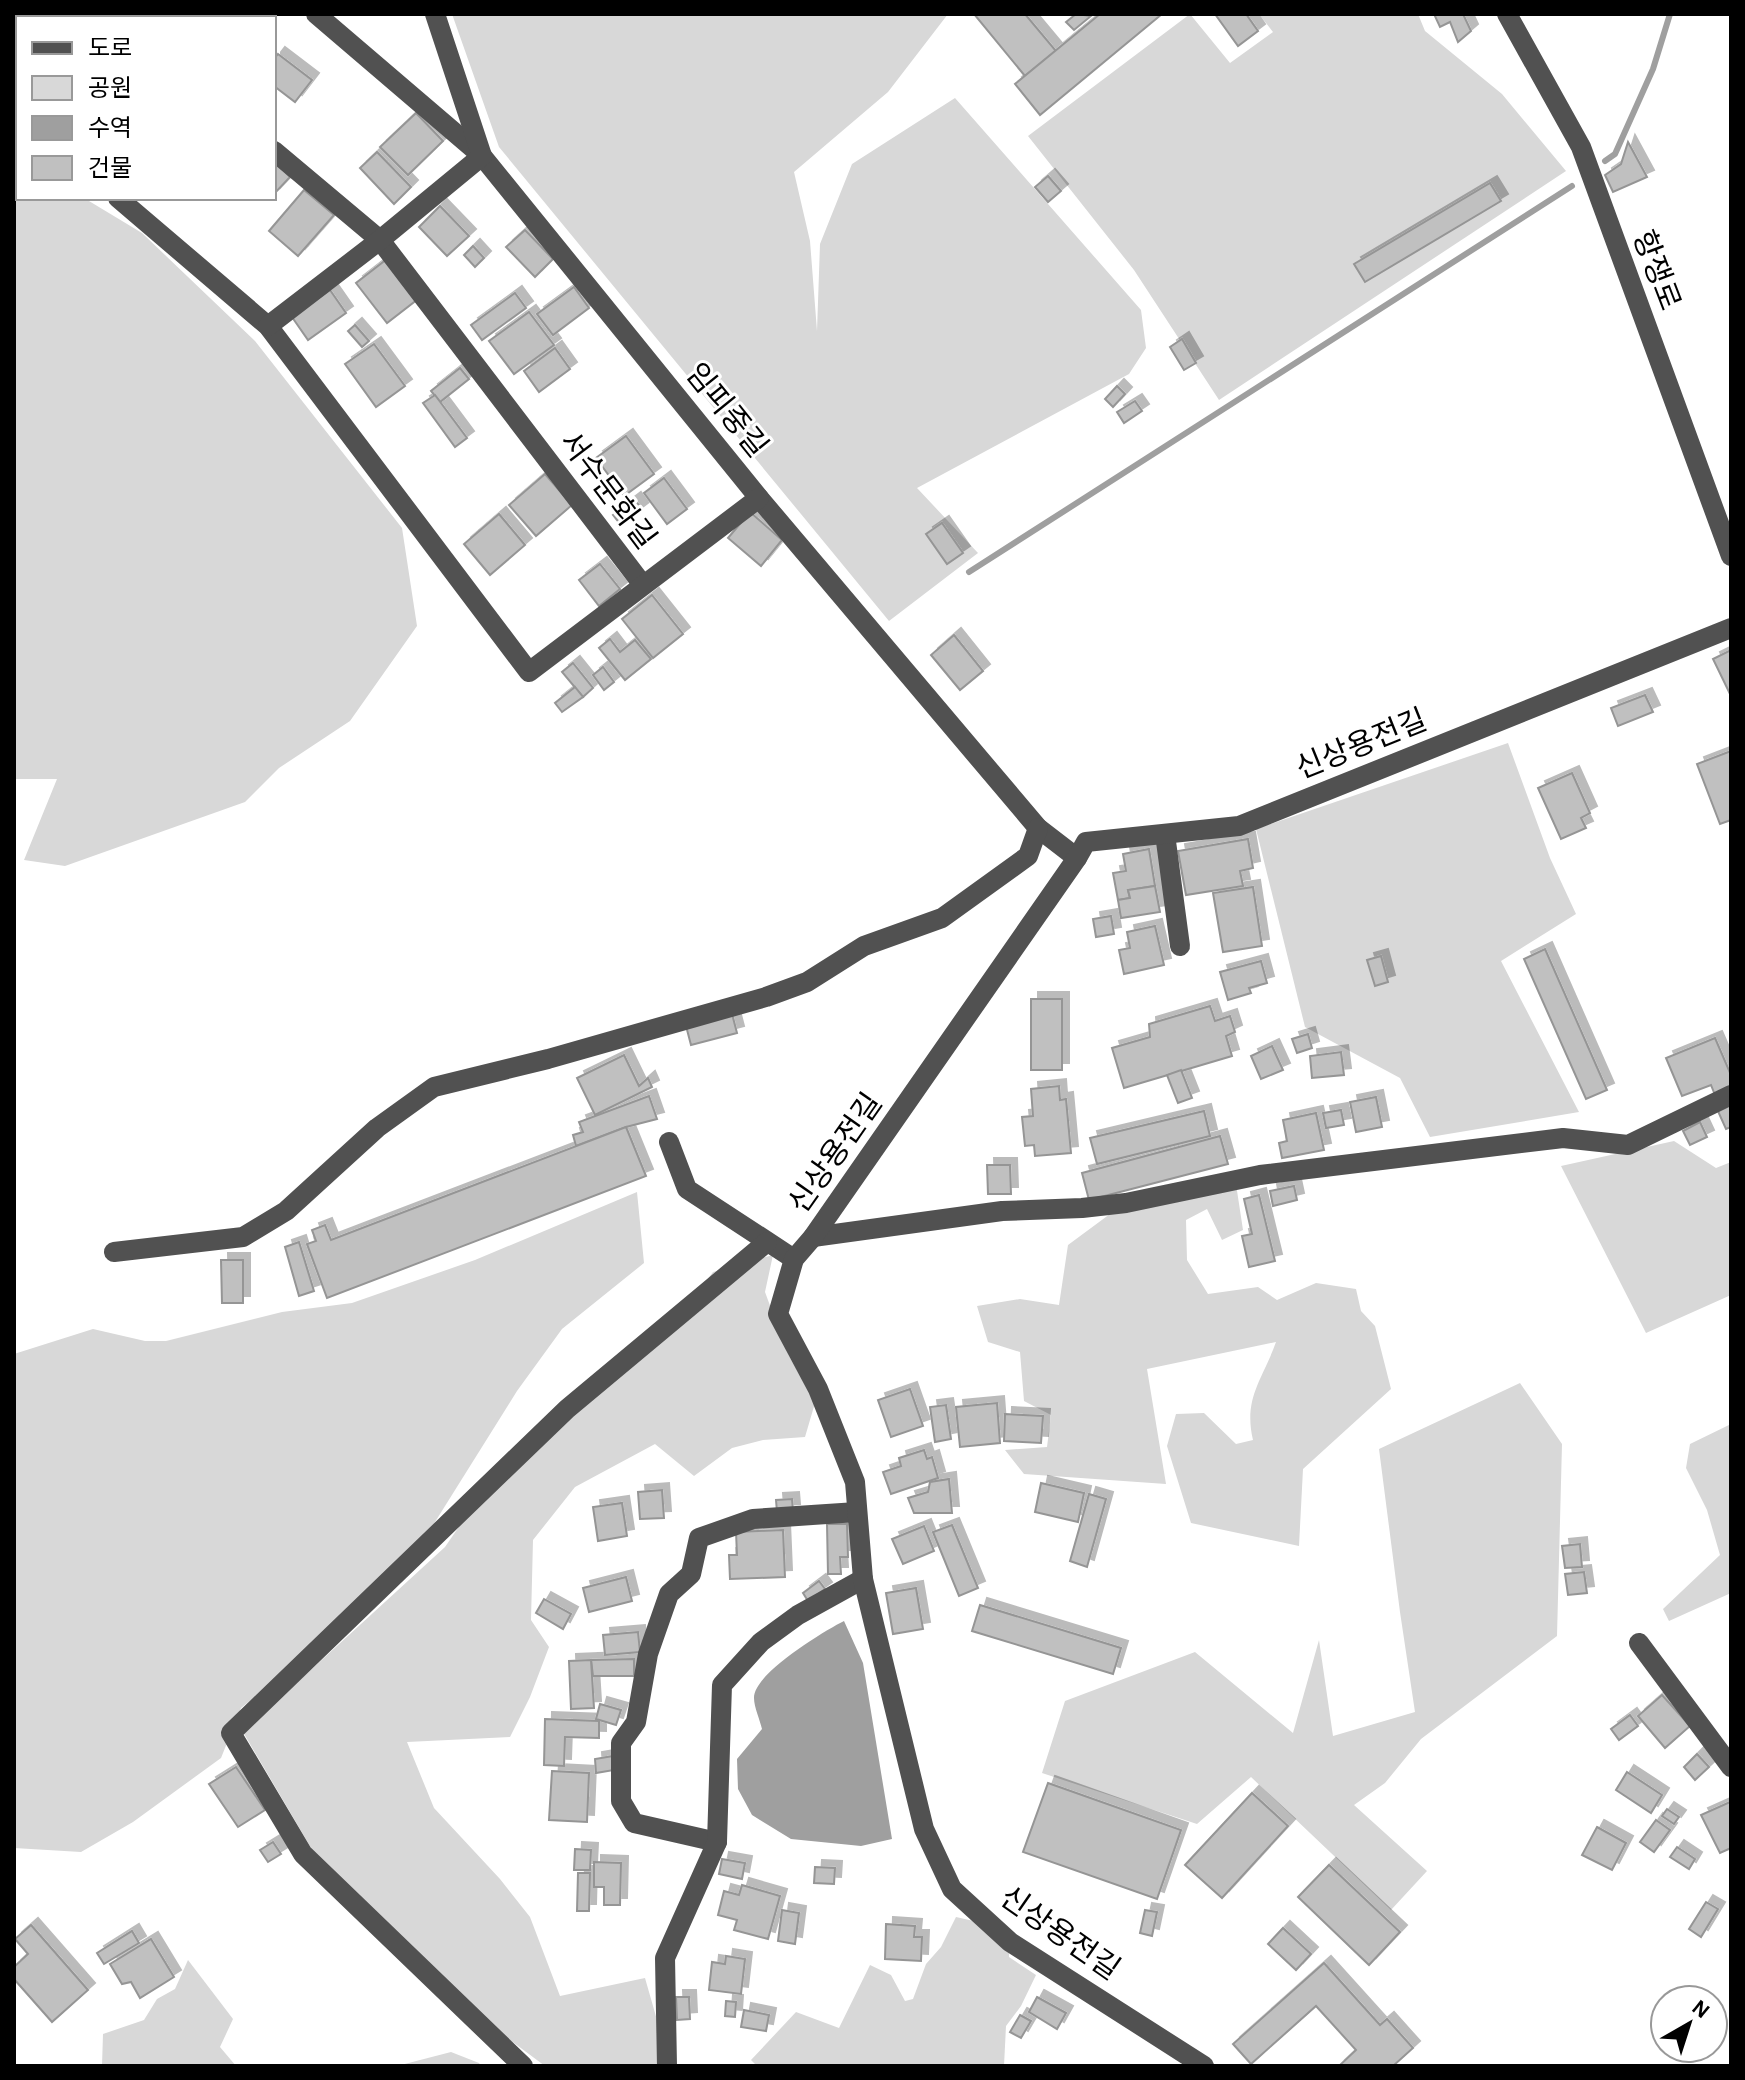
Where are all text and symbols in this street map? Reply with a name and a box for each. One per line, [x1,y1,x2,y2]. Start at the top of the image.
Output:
legend [16,16,276,200]
text: 도로 [88,37,132,61]
text: 공원 [88,76,132,101]
text: 수역 [88,116,132,141]
text: 건물 [88,156,132,181]
street label: 항쟁로 [1627,226,1687,314]
street label: 임피중길 [680,357,774,463]
street label: 서수문화길 [554,425,662,555]
street label: 신상용전길 [1291,704,1431,785]
street label: 신상용전길 [783,1088,888,1219]
street label: 신상용전길 [994,1881,1125,1986]
north arrow [1649,1984,1729,2064]
text: N [1688,1996,1714,2023]

